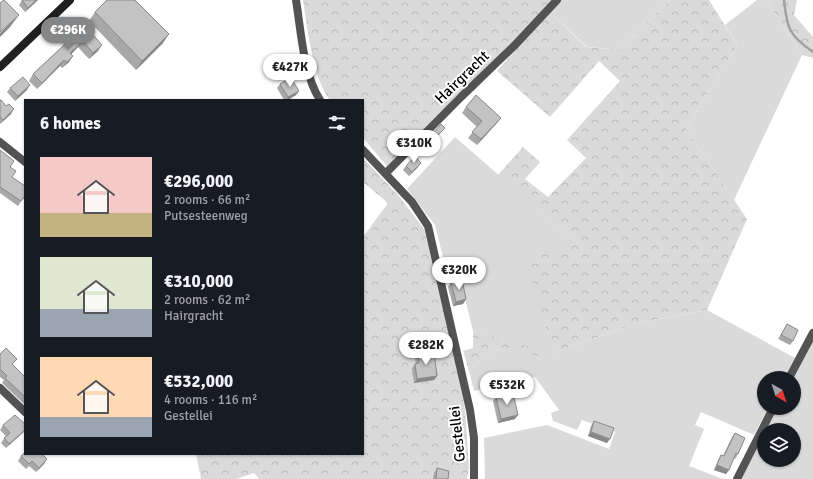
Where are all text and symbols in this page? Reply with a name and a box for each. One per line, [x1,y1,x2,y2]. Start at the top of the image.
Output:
pin: €296K [40,17,96,51]
text: €296K [50,22,86,38]
street label: Hairgracht [431,47,493,107]
pin: €427K [262,54,318,88]
text: €427K [272,59,308,75]
icon: filters [326,112,348,134]
text: 6 homes [40,113,101,134]
pin: €310K [386,130,442,164]
text: €310K [396,135,432,151]
text: €296,000 [164,171,233,192]
icon: home [72,173,120,221]
text: 2 rooms · 66 m² [164,192,250,208]
text: Putsesteenweg [164,208,248,224]
pin: €320K [431,257,487,291]
text: €320K [441,262,477,278]
text: €310,000 [164,271,233,292]
icon: home [72,273,120,321]
text: 2 rooms · 62 m² [164,292,250,308]
text: Hairgracht [164,308,223,324]
pin: €282K [398,332,454,366]
text: €282K [408,337,444,353]
text: €532,000 [164,371,233,392]
north arrow [757,371,801,415]
map controls [757,371,801,467]
pin: €532K [479,372,535,406]
icon: home [72,373,120,421]
text: €532K [489,377,525,393]
text: 4 rooms · 116 m² [164,392,257,408]
street label: Gestellei [445,405,469,463]
text: Gestellei [164,408,213,424]
button: layers [757,423,801,467]

